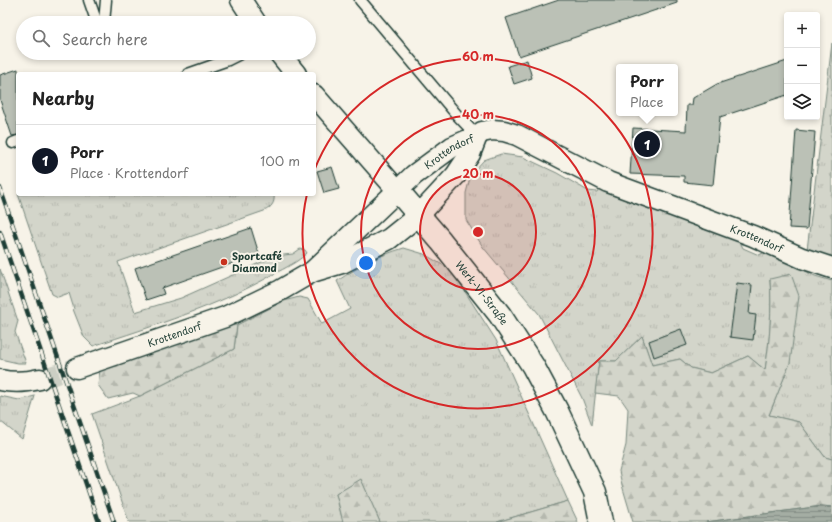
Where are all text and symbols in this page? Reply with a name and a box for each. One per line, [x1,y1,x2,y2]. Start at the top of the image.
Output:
map controls [784,12,820,120]
button: + [784,12,820,48]
search box [16,16,316,60]
icon: search [30,27,52,49]
text: Search here [62,27,148,50]
text: 60 m [462,47,494,65]
button: − [784,48,820,84]
popup [616,64,678,116]
text: Porr [630,69,664,92]
button: layers [784,84,820,120]
text: Nearby [32,85,94,111]
text: Place [630,92,663,111]
text: 40 m [462,105,494,123]
pin: 1 [634,129,660,159]
street label: Krottendorf [421,130,477,172]
text: Porr [70,140,104,163]
text: 1 [42,151,48,170]
text: 100 m [260,151,300,170]
text: Place · Krottendorf [70,163,188,182]
text: 20 m [462,164,494,182]
street label: Krottendorf [728,220,787,256]
centre of rings [471,225,485,239]
place label: Sportcafé Diamond [232,248,283,275]
your location [356,253,376,273]
marker: Sportcafé Diamond [219,257,229,267]
street label: Werk-VI-Straße [452,257,512,327]
street label: Krottendorf [145,317,204,350]

